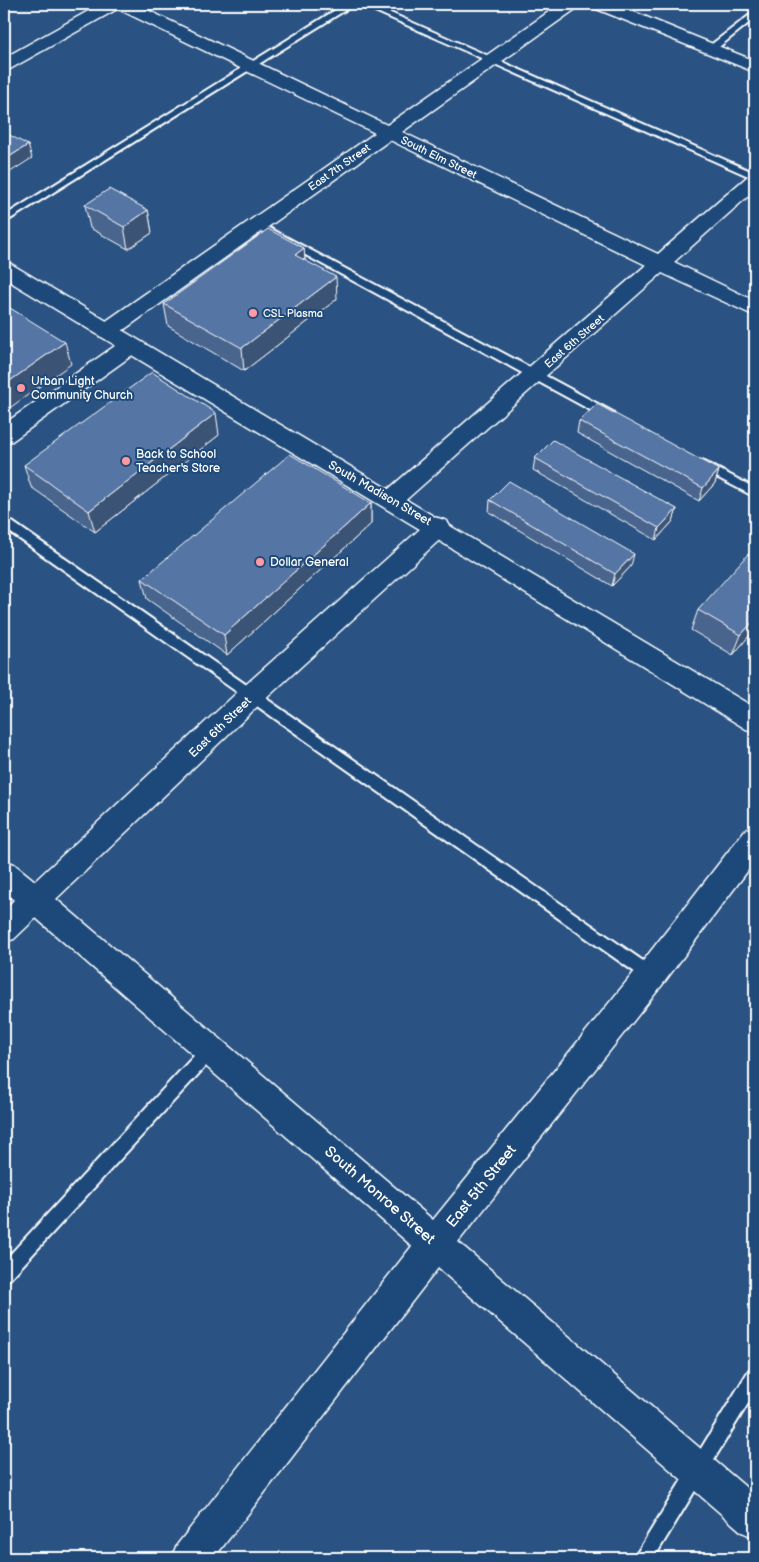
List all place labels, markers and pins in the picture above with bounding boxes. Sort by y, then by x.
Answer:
marker: CSL Plasma [247,307,259,319]
place label: CSL Plasma [263,307,323,320]
place label: Urban Light Community Church [31,374,133,403]
marker: Urban Light Community Church [15,382,27,394]
place label: Back to School Teacher's Store [136,447,220,476]
marker: Back to School Teacher's Store [120,455,132,467]
place label: Dollar General [270,555,349,570]
marker: Dollar General [254,556,266,568]

